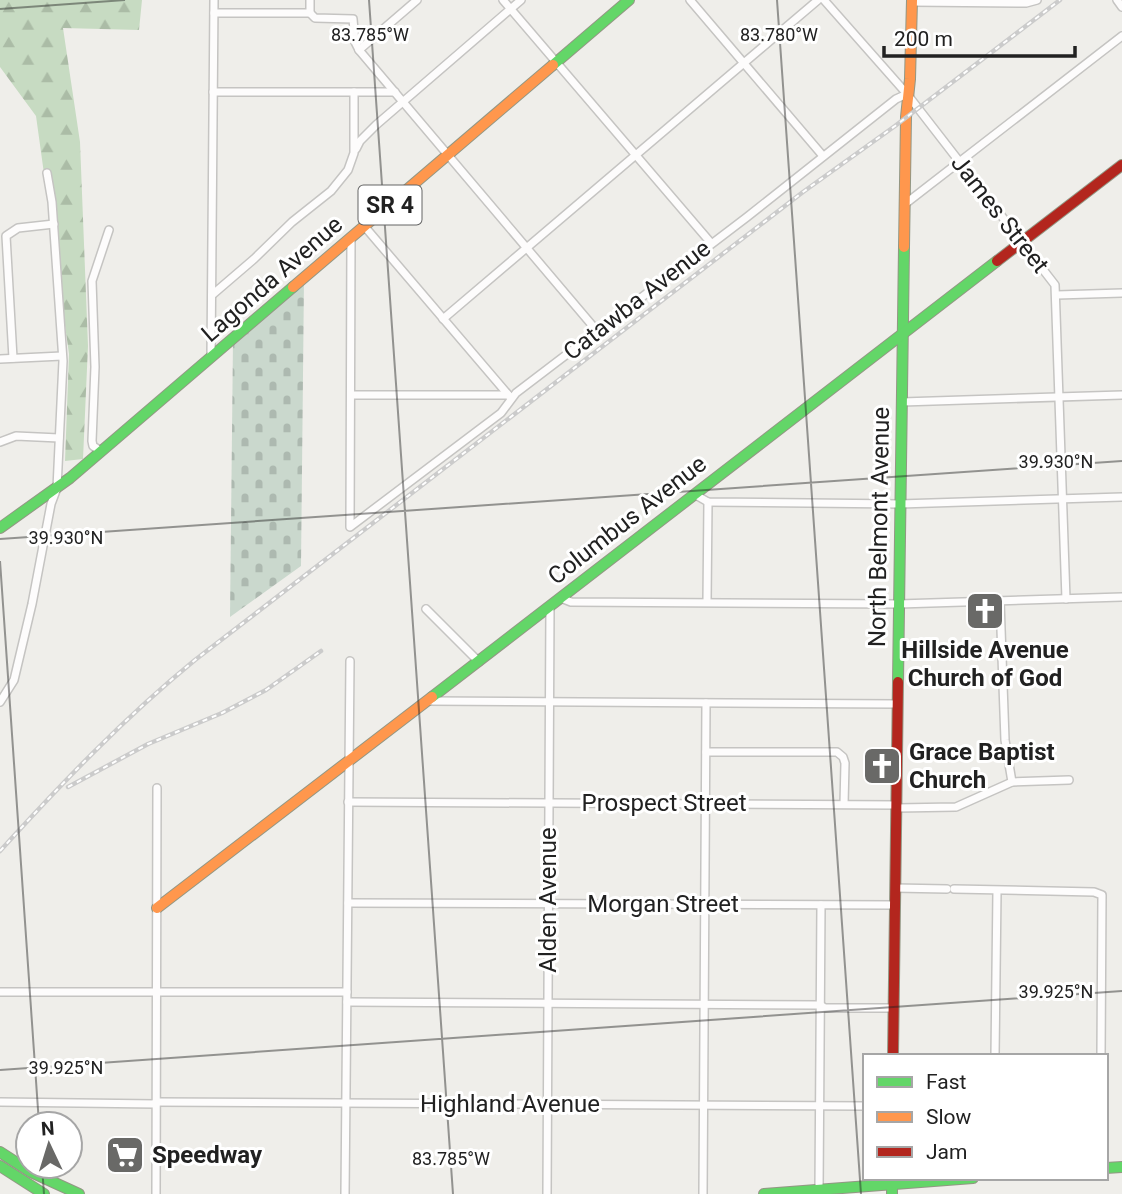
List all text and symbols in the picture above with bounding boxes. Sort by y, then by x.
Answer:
scale bar [884,14,1075,58]
text: 83.785°W [331,24,409,45]
text: 83.780°W [740,24,818,45]
text: 200 m [894,27,953,51]
street label: James Street [945,150,1055,279]
road number: SR 4 [358,186,422,224]
street label: Lagonda Avenue [196,210,348,348]
street label: Catawba Avenue [558,234,716,366]
street label: North Belmont Avenue [863,407,895,647]
street label: Columbus Avenue [542,450,712,590]
text: 39.930°N [1019,451,1093,472]
text: 39.930°N [29,527,103,548]
church icon: Hillside Avenue Church of God [964,590,1006,632]
place label: Hillside Avenue Church of God [901,636,1069,692]
place label: Grace Baptist Church [909,738,1055,794]
church icon: Grace Baptist Church [861,745,903,787]
street label: Prospect Street [582,789,747,817]
street label: Alden Avenue [534,827,562,973]
street label: Morgan Street [587,890,739,918]
text: 39.925°N [1019,981,1093,1002]
legend [863,1054,1108,1180]
text: 39.925°N [29,1057,103,1078]
text: Fast [926,1070,967,1094]
street label: Highland Avenue [420,1090,600,1118]
text: Slow [926,1105,972,1129]
north arrow [14,1110,84,1180]
text: N [40,1117,55,1140]
supermarket icon: Speedway [104,1134,146,1176]
text: Jam [926,1140,967,1164]
place label: Speedway [152,1141,263,1169]
text: 83.785°W [412,1148,490,1169]

